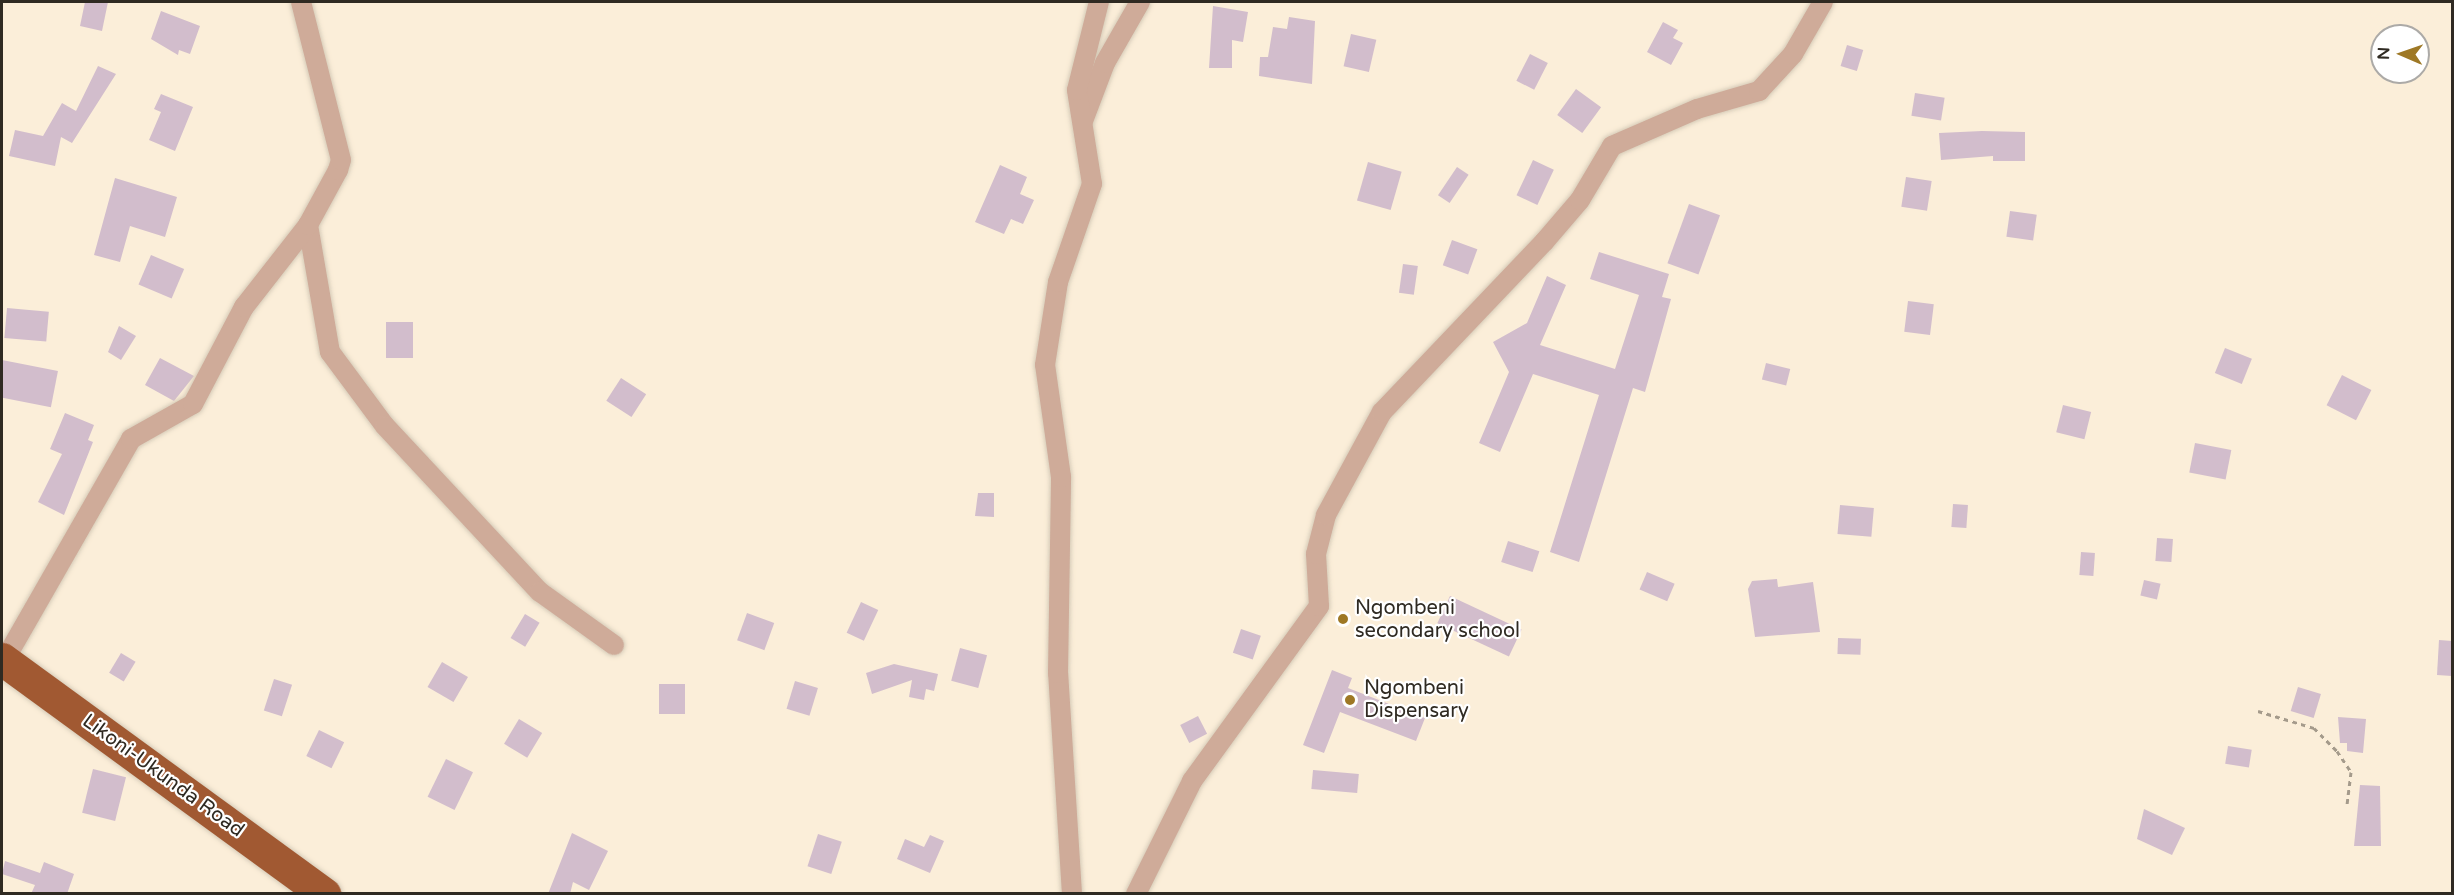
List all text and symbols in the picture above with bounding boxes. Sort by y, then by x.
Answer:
north arrow [2370,24,2430,84]
text: N [2374,47,2394,60]
place label: Ngombeni secondary school [1355,596,1520,643]
marker: Ngombeni secondary school [1336,612,1350,626]
place label: Ngombeni Dispensary [1364,676,1469,723]
marker: Ngombeni Dispensary [1341,691,1359,709]
street label: Likoni-Ukunda Road [77,709,249,843]

